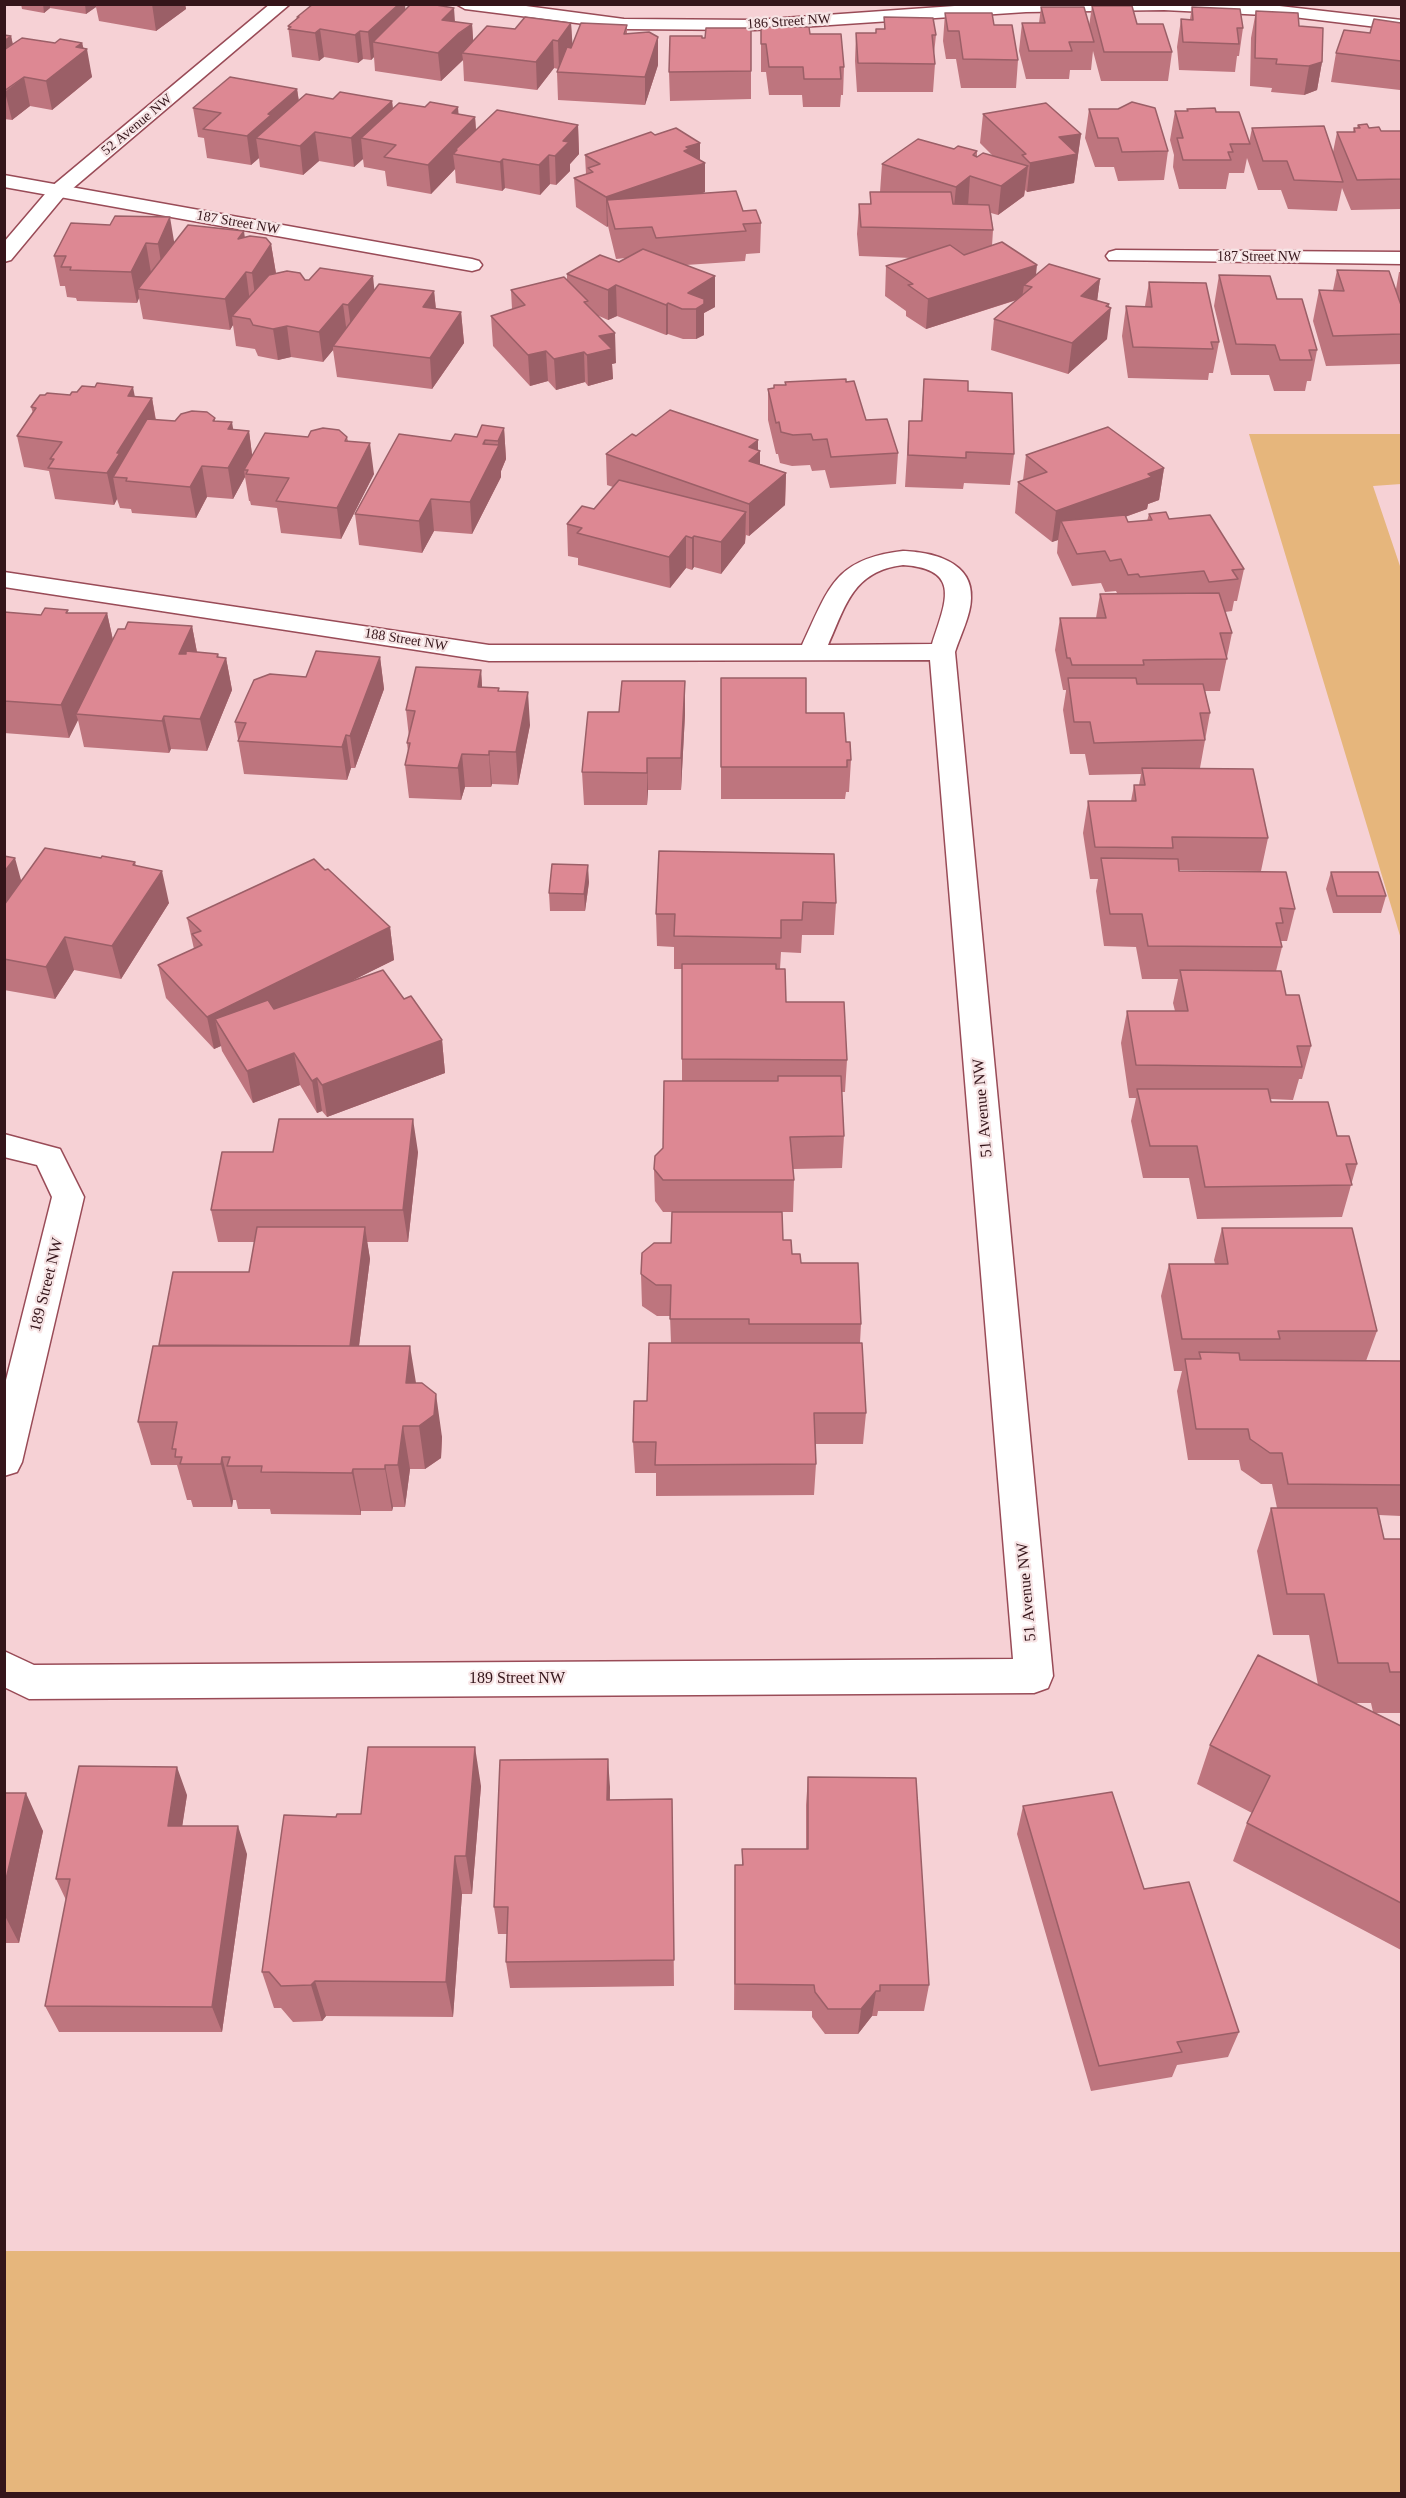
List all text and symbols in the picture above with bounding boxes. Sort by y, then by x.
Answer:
street label: 186 Street NW [747,11,831,33]
street label: 52 Avenue NW [98,91,176,159]
street label: 187 Street NW [195,207,281,239]
street label: 187 Street NW [1217,249,1301,265]
street label: 188 Street NW [363,625,449,655]
street label: 51 Avenue NW [969,1058,997,1158]
street label: 189 Street NW [26,1236,68,1334]
street label: 51 Avenue NW [1013,1542,1041,1642]
street label: 189 Street NW [469,1669,565,1689]

